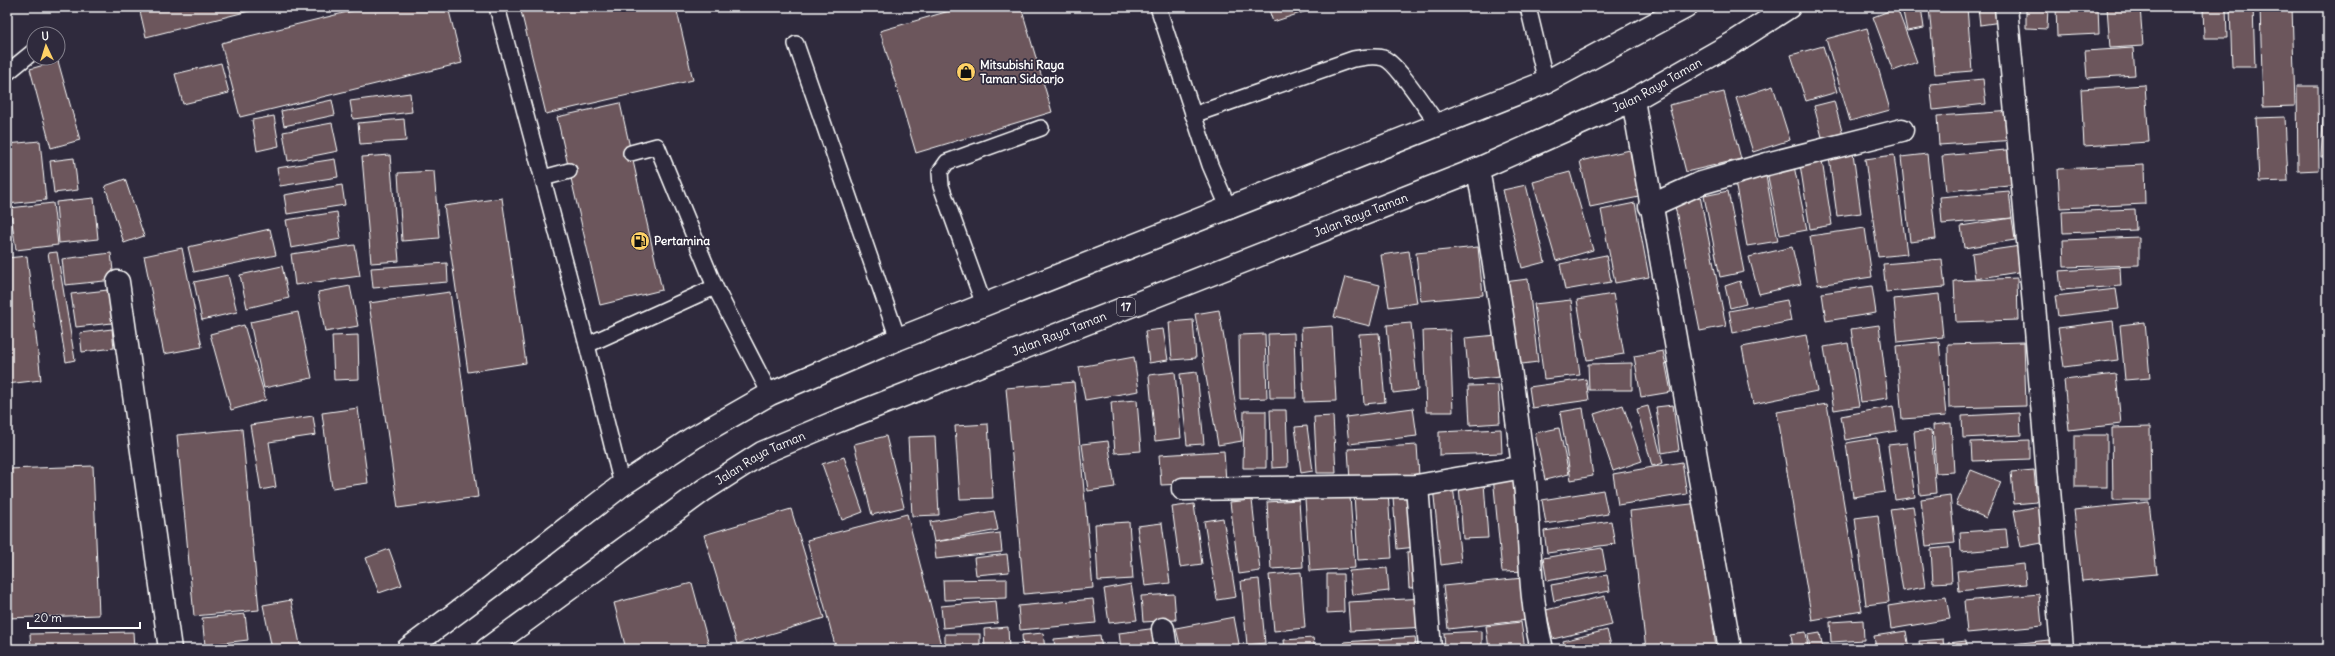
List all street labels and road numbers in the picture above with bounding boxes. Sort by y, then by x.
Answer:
street label: Jalan Raya Taman [1610,54,1704,115]
street label: Jalan Raya Taman [1311,189,1410,240]
road number: 17 [1117,298,1135,316]
street label: Jalan Raya Taman [1010,308,1108,359]
street label: Jalan Raya Taman [712,428,807,488]

